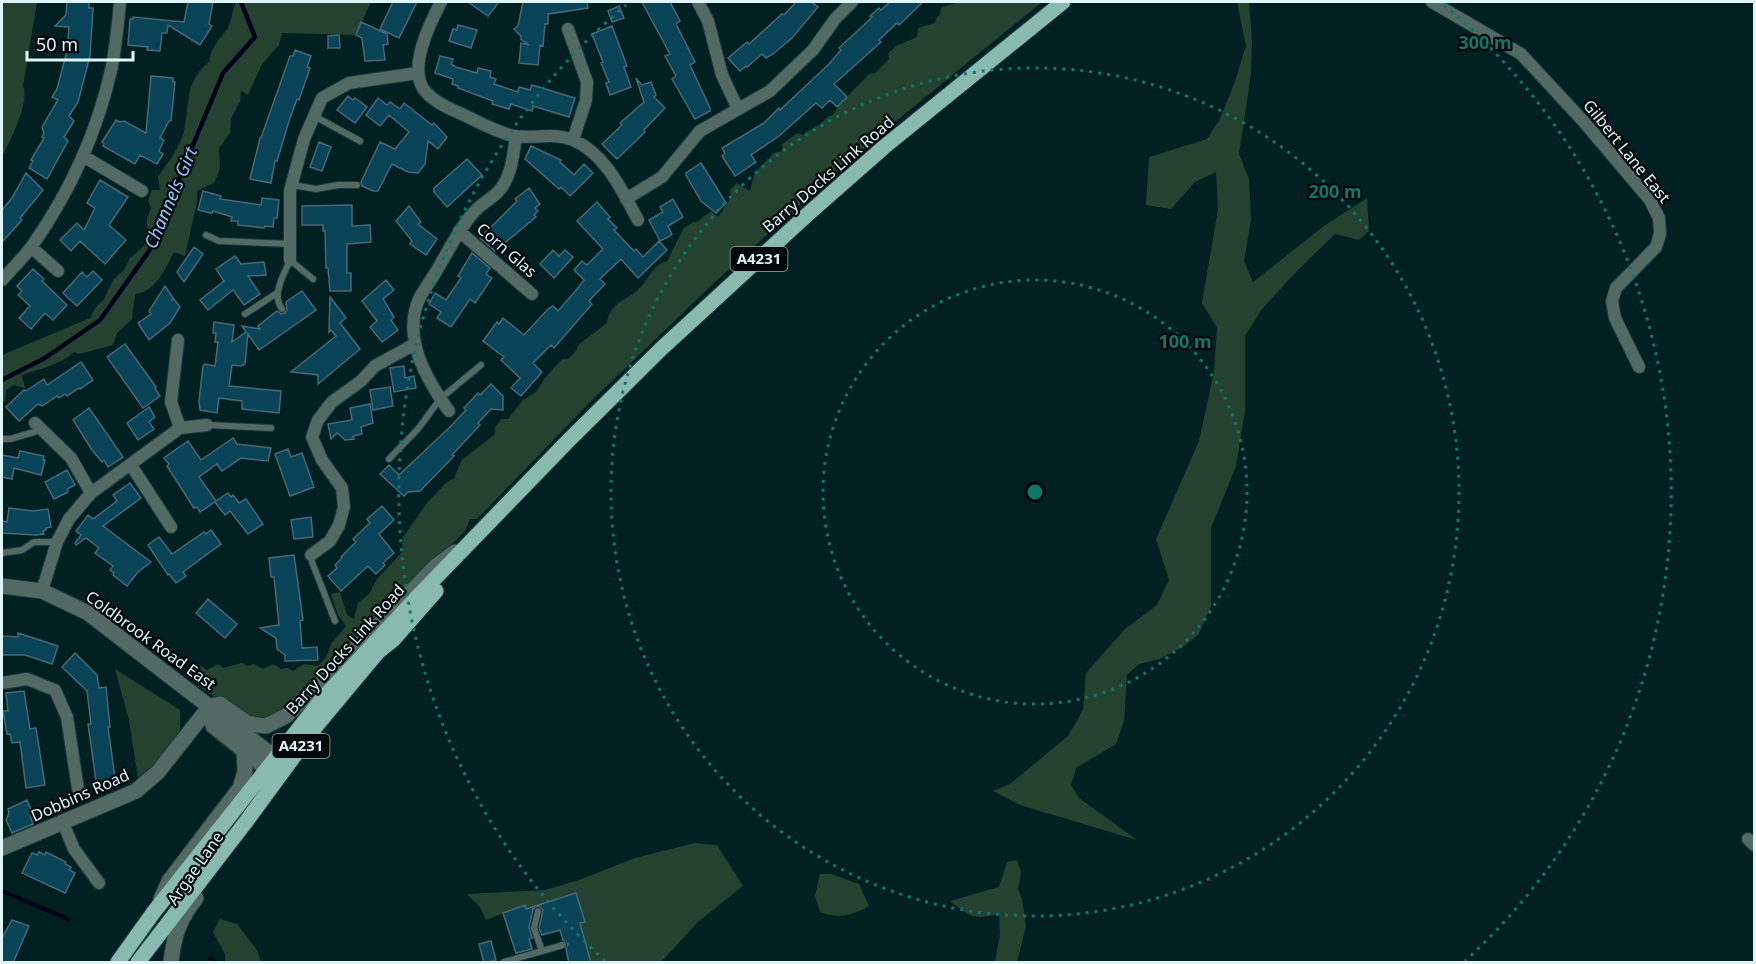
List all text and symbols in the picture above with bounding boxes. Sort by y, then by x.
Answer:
scale bar [27,24,134,62]
text: 300 m [1458,30,1512,54]
text: 50 m [36,32,78,56]
street label: Gilbert Lane East [1578,95,1676,207]
street label: Barry Docks Link Road [757,111,899,237]
water label: Channels Girt [138,142,203,252]
text: 200 m [1308,179,1362,203]
street label: Corn Glas [472,218,542,282]
road number: A4231 [730,247,788,271]
text: 100 m [1158,329,1212,353]
centre of rings [1025,482,1045,502]
street label: Barry Docks Link Road [281,579,409,719]
street label: Coldbrook Road East [81,585,221,695]
road number: A4231 [272,734,330,758]
street label: Dobbins Road [27,764,133,826]
street label: Argae Lane [162,827,228,909]

